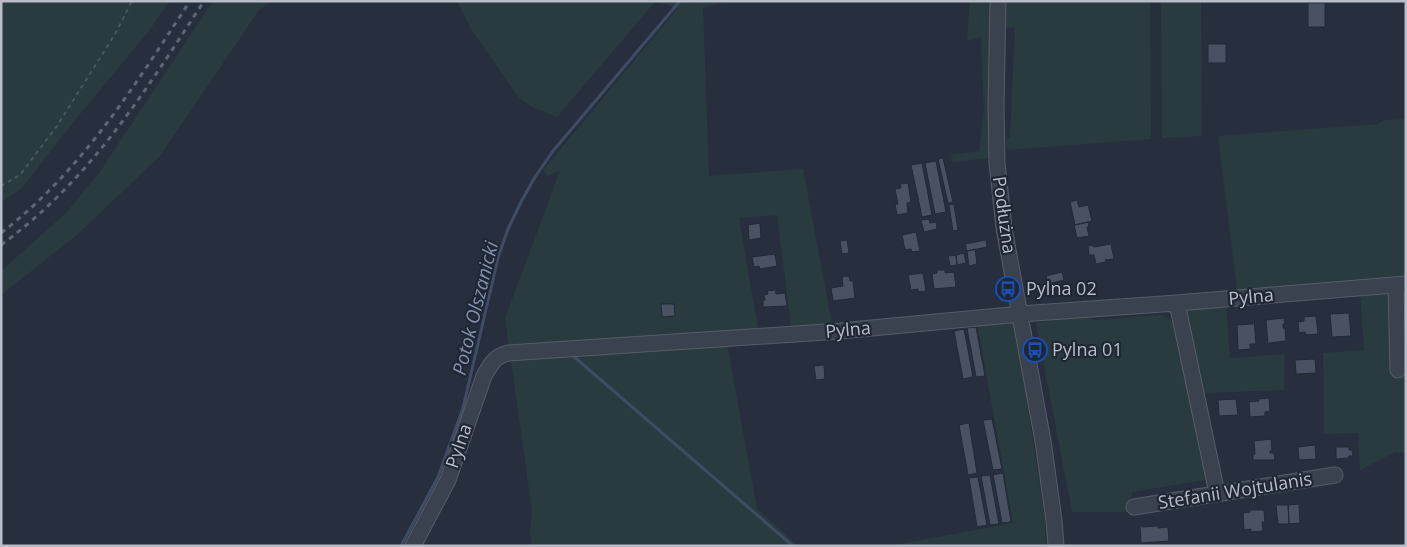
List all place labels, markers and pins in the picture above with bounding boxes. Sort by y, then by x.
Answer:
bus stop icon: Pylna 02 [995,276,1021,302]
place label: Pylna 02 [1026,276,1097,300]
bus stop icon: Pylna 01 [1022,337,1048,363]
place label: Pylna 01 [1052,337,1123,361]

